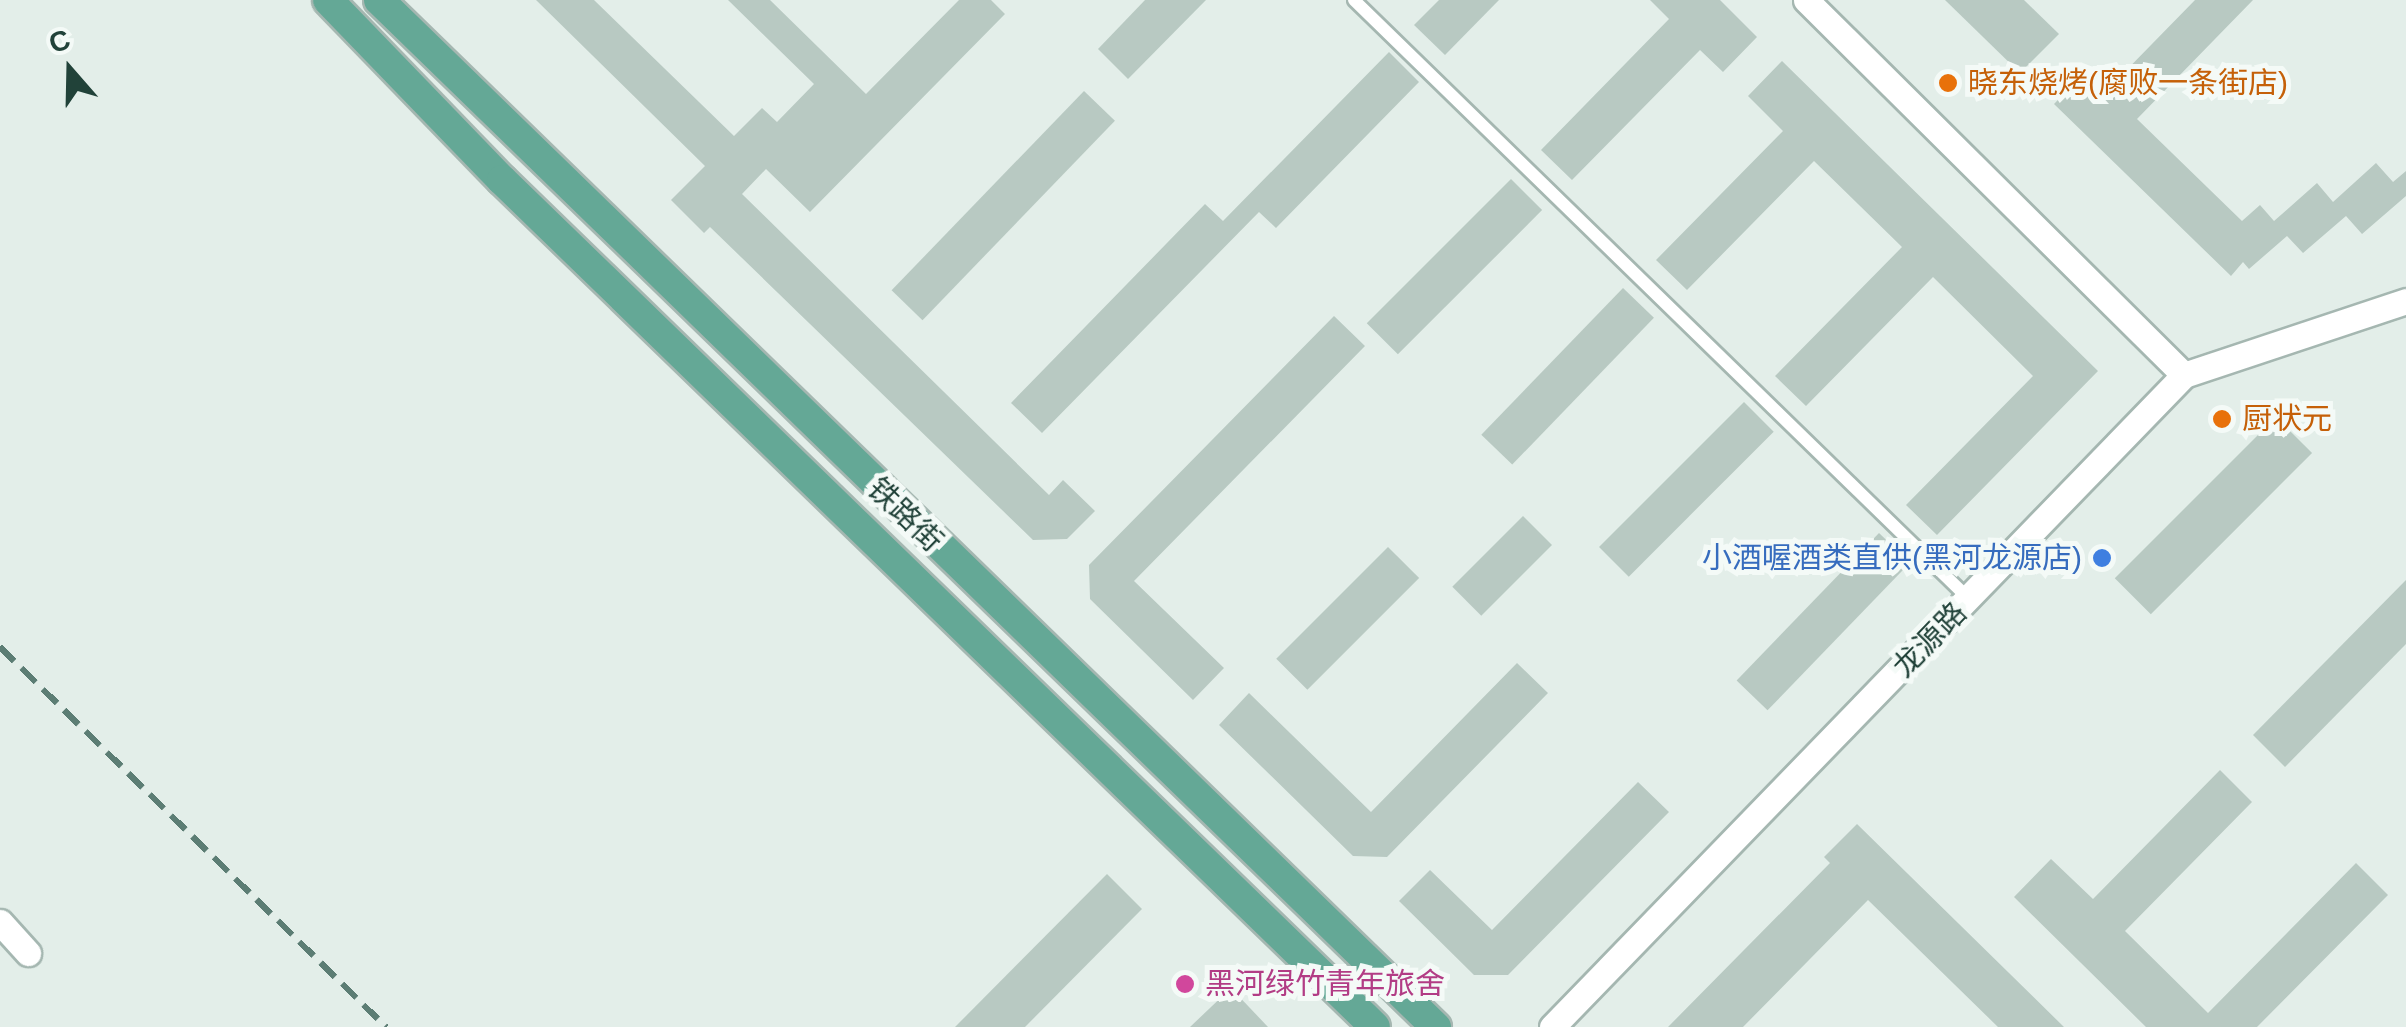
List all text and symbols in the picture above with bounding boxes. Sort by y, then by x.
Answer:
north arrow [20,20,120,120]
text: С [45,23,74,59]
place label: 晓东烧烤(腐败一条街店) [1968,65,2288,101]
marker: 晓东烧烤(腐败一条街店) [1937,72,1959,94]
place label: 厨状元 [2242,401,2332,437]
marker: 厨状元 [2211,408,2233,430]
street label: 铁路街 [860,471,950,559]
place label: 小酒喔酒类直供(黑河龙源店) [1702,540,2082,576]
marker: 小酒喔酒类直供(黑河龙源店) [2091,547,2113,569]
street label: 龙源路 [1886,595,1974,685]
place label: 黑河绿竹青年旅舍 [1205,966,1445,1002]
marker: 黑河绿竹青年旅舍 [1174,973,1196,995]

